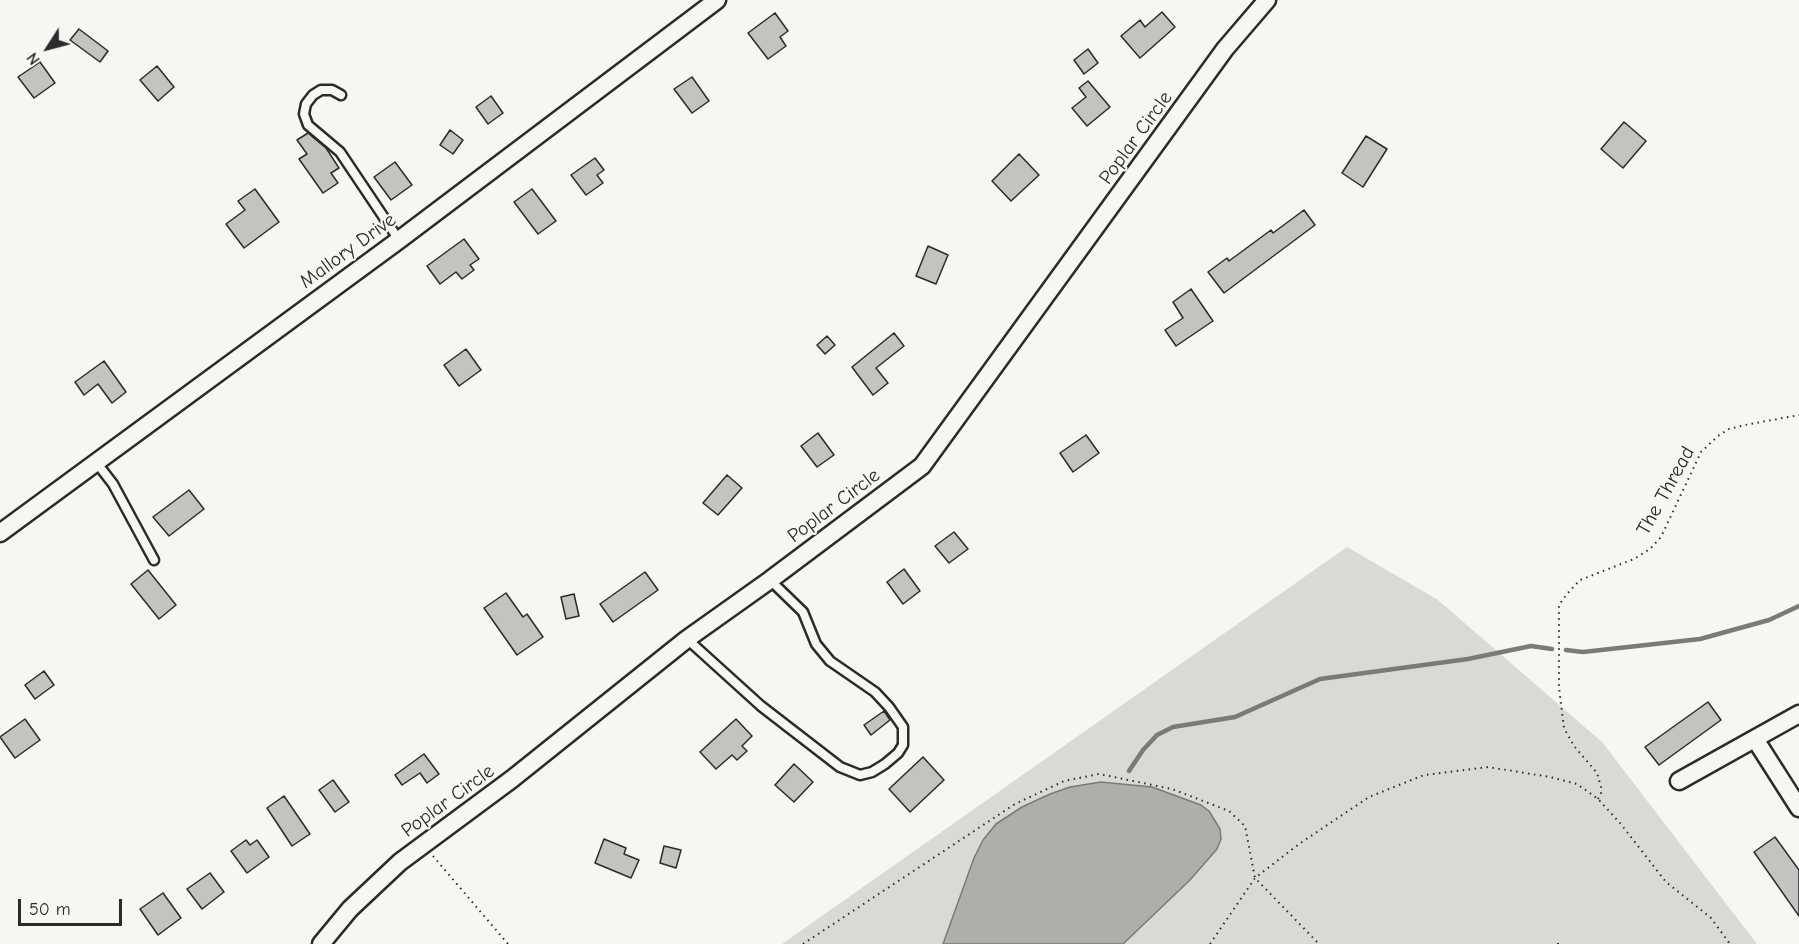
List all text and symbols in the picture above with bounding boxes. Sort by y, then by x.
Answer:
north arrow [18,18,78,78]
text: N [23,49,44,68]
street label: Poplar Circle [1094,87,1178,189]
street label: Mallory Drive [295,208,401,294]
street label: The Thread [1632,443,1700,539]
street label: Poplar Circle [783,464,885,548]
street label: Poplar Circle [397,759,499,843]
scale bar [21,887,124,925]
text: 50 m [29,899,71,920]

